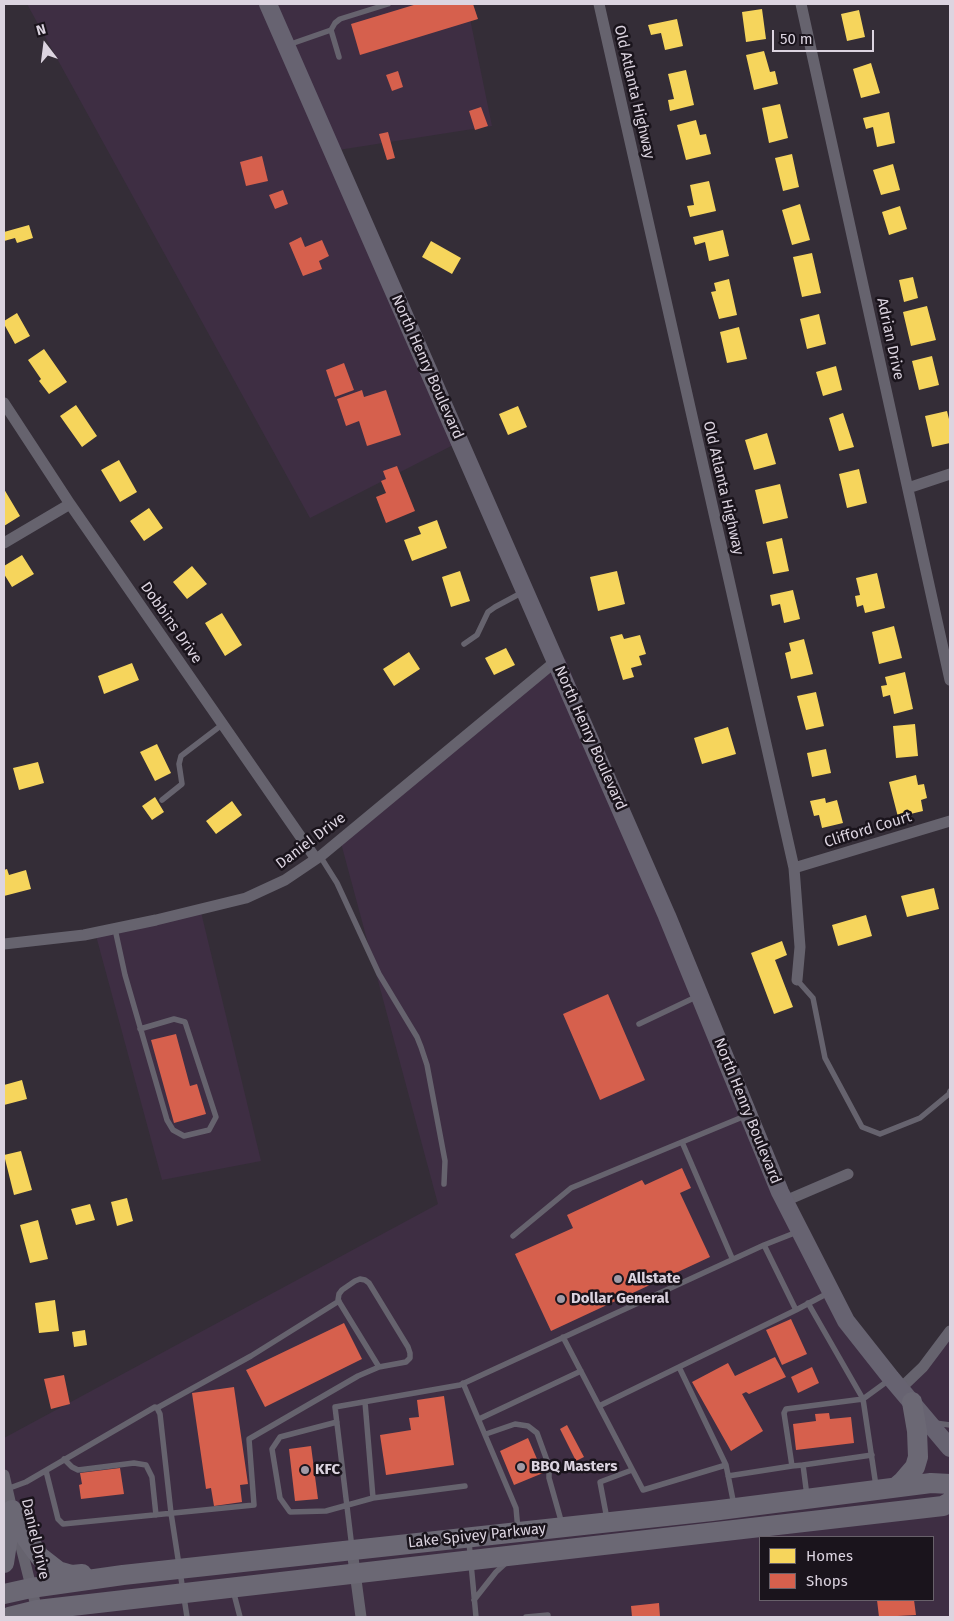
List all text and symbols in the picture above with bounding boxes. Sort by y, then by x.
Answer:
north arrow [20,20,70,70]
scale bar [774,20,876,52]
text: N [34,21,48,39]
street label: Old Atlanta Highway [610,23,658,161]
text: 50 m [780,30,813,48]
street label: North Henry Boulevard [387,292,467,442]
street label: Adrian Drive [872,296,908,382]
street label: Old Atlanta Highway [699,419,747,557]
street label: Dobbins Drive [136,579,206,667]
street label: North Henry Boulevard [550,663,630,813]
street label: Clifford Court [822,808,914,852]
street label: Daniel Drive [273,809,349,873]
street label: North Henry Boulevard [709,1035,785,1187]
place label: Allstate [628,1270,681,1288]
marker: Allstate [612,1273,624,1285]
place label: Dollar General [571,1290,669,1308]
marker: Dollar General [555,1293,567,1305]
place label: BBQ Masters [531,1458,617,1476]
place label: KFC [315,1461,340,1479]
marker: BBQ Masters [515,1461,527,1473]
marker: KFC [299,1464,311,1476]
street label: Daniel Drive [17,1497,53,1581]
street label: Lake Spivey Parkway [407,1520,547,1552]
legend [759,1536,934,1601]
text: Homes [806,1547,853,1565]
text: Shops [806,1572,848,1590]

